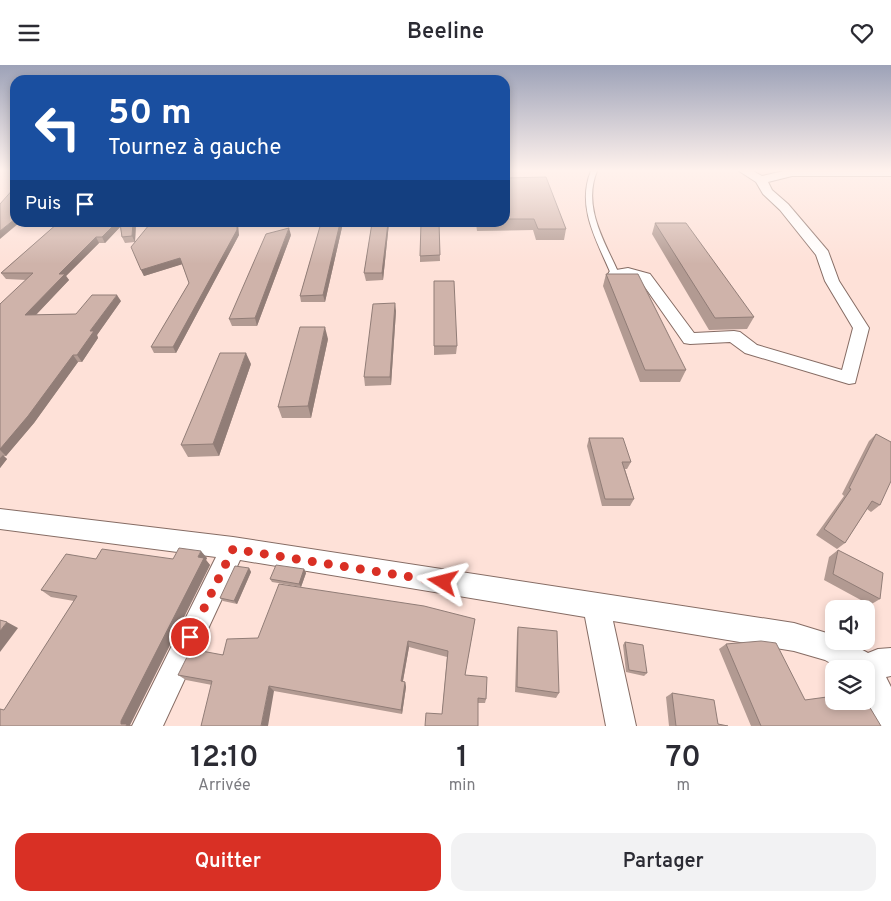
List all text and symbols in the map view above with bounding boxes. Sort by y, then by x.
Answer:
icon: menu [15,19,43,47]
text: Beeline [407,19,484,46]
icon: heart [848,19,876,47]
text: 50 m [108,92,192,136]
icon: left [25,95,90,160]
text: Tournez à gauche [108,135,281,162]
icon: arrive [71,190,99,218]
text: Puis [25,192,61,216]
position arrow [416,555,468,607]
map controls [825,600,875,710]
button: sound [825,600,875,650]
pin [169,616,211,658]
icon: arrive [176,623,204,651]
button: layers [825,660,875,710]
text: 12:10 [190,740,259,777]
text: 1 [456,740,468,777]
text: 70 [666,740,701,777]
text: Arrivée [198,776,251,796]
text: min [449,776,475,796]
text: m [676,776,690,796]
button: Quitter [15,833,441,891]
button: Partager [451,833,876,891]

